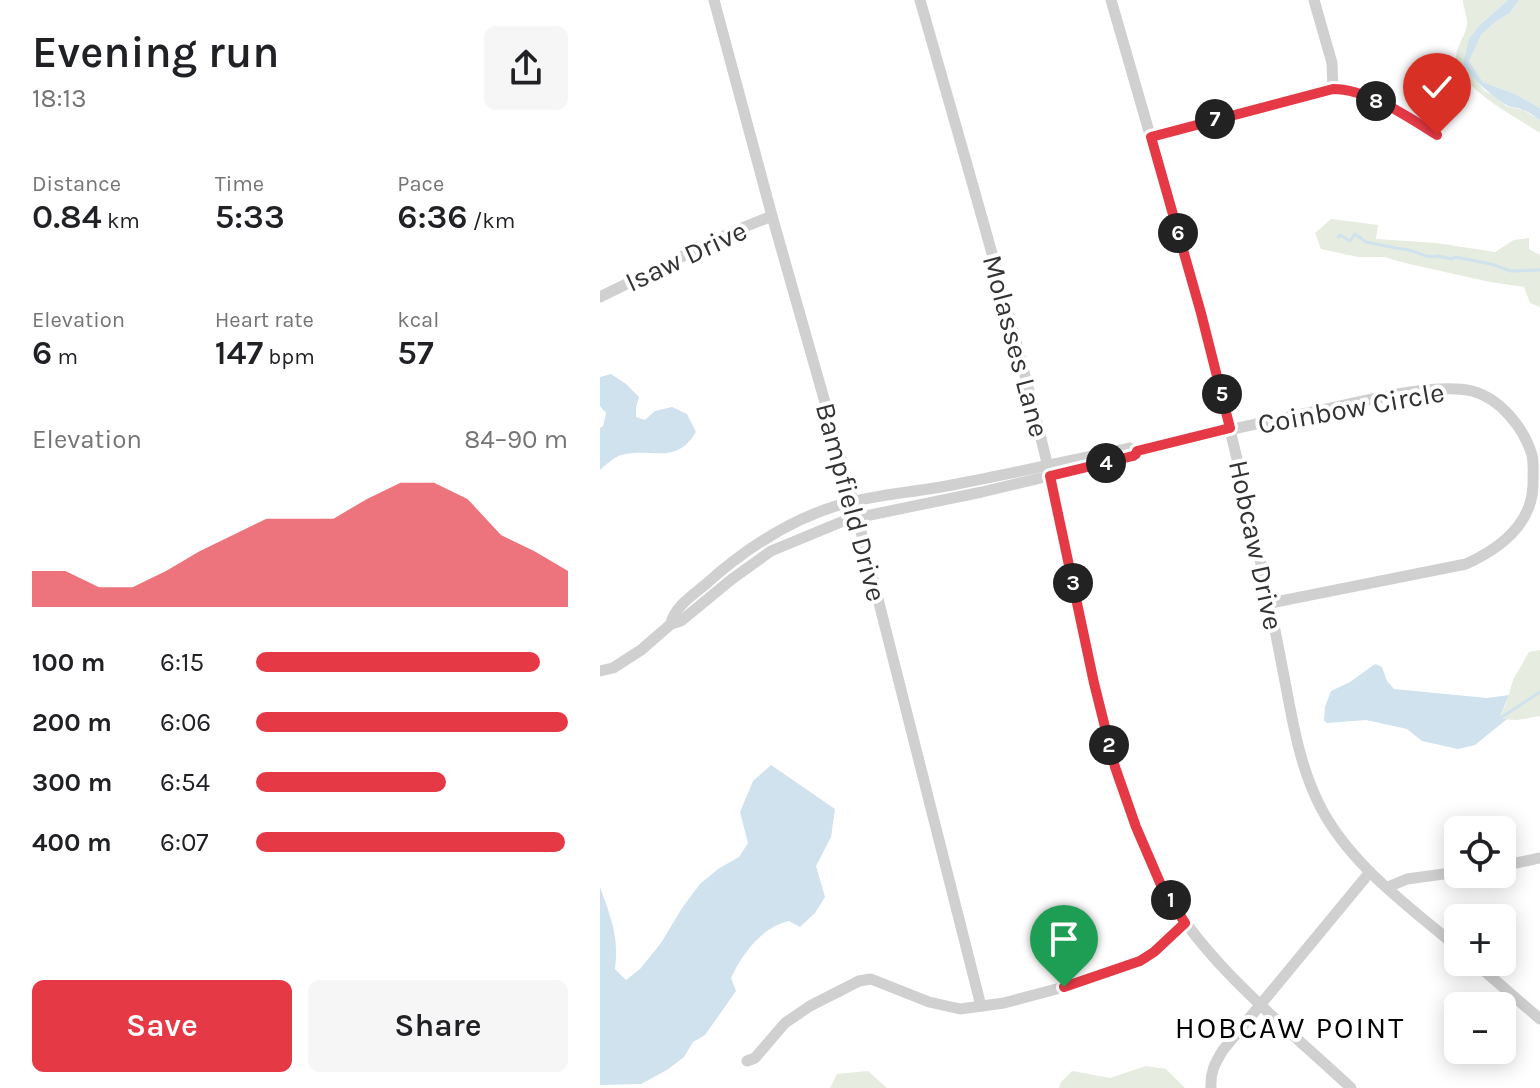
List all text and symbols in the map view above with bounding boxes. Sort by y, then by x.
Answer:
button: share [484,26,568,110]
text: Evening run [32,27,279,78]
pin [1403,53,1471,135]
icon: check [1415,65,1459,109]
pin: 8 [1356,81,1396,121]
text: 18:13 [32,83,87,114]
text: 8 [1369,88,1383,114]
pin: 7 [1195,99,1235,139]
text: 7 [1210,106,1220,132]
text: Distance [32,171,121,197]
text: Time [215,171,264,197]
text: Pace [397,171,444,197]
text: 0.84 [32,197,102,237]
text: 5:33 [215,197,285,237]
text: 6:36 [397,197,468,237]
text: km [102,208,140,234]
text: /km [468,208,515,234]
pin: 6 [1158,213,1198,253]
street label: Isaw Drive [620,214,752,298]
text: 6 [1171,220,1185,246]
street label: Molasses Lane [976,251,1056,441]
text: Elevation [32,307,125,333]
text: Heart rate [215,307,314,333]
text: kcal [397,307,439,333]
text: 6 [32,333,52,373]
text: 147 [215,333,263,373]
text: 57 [397,333,434,373]
text: m [52,344,78,370]
text: bpm [263,344,315,370]
pin: 5 [1202,374,1242,414]
street label: Coinbow Circle [1255,375,1447,441]
text: 5 [1216,381,1228,407]
street label: Bampfield Drive [809,399,893,605]
text: Elevation [32,424,142,455]
text: 84–90 m [464,424,568,455]
pin: 4 [1086,443,1126,483]
text: 4 [1099,450,1113,476]
street label: Hobcaw Drive [1222,457,1290,633]
pin: 3 [1053,563,1093,603]
text: 3 [1066,570,1080,596]
text: 100 m [32,647,105,678]
text: 6:15 [160,647,204,678]
text: 200 m [32,707,112,738]
text: 6:06 [160,707,211,738]
pin: 2 [1089,725,1129,765]
text: 2 [1102,732,1116,758]
text: 300 m [32,767,112,798]
text: 6:54 [160,767,210,798]
map controls [1444,816,1516,1064]
button: locate [1444,816,1516,888]
text: 400 m [32,827,112,858]
text: 6:07 [160,827,209,858]
pin: 1 [1151,880,1191,920]
text: 1 [1167,887,1175,913]
button: + [1444,904,1516,976]
pin [1030,905,1098,987]
icon: arrive [1042,917,1086,961]
button: Save [32,980,292,1072]
button: Share [308,980,568,1072]
button: − [1444,992,1516,1064]
district label: HOBCAW POINT [1175,1010,1405,1046]

